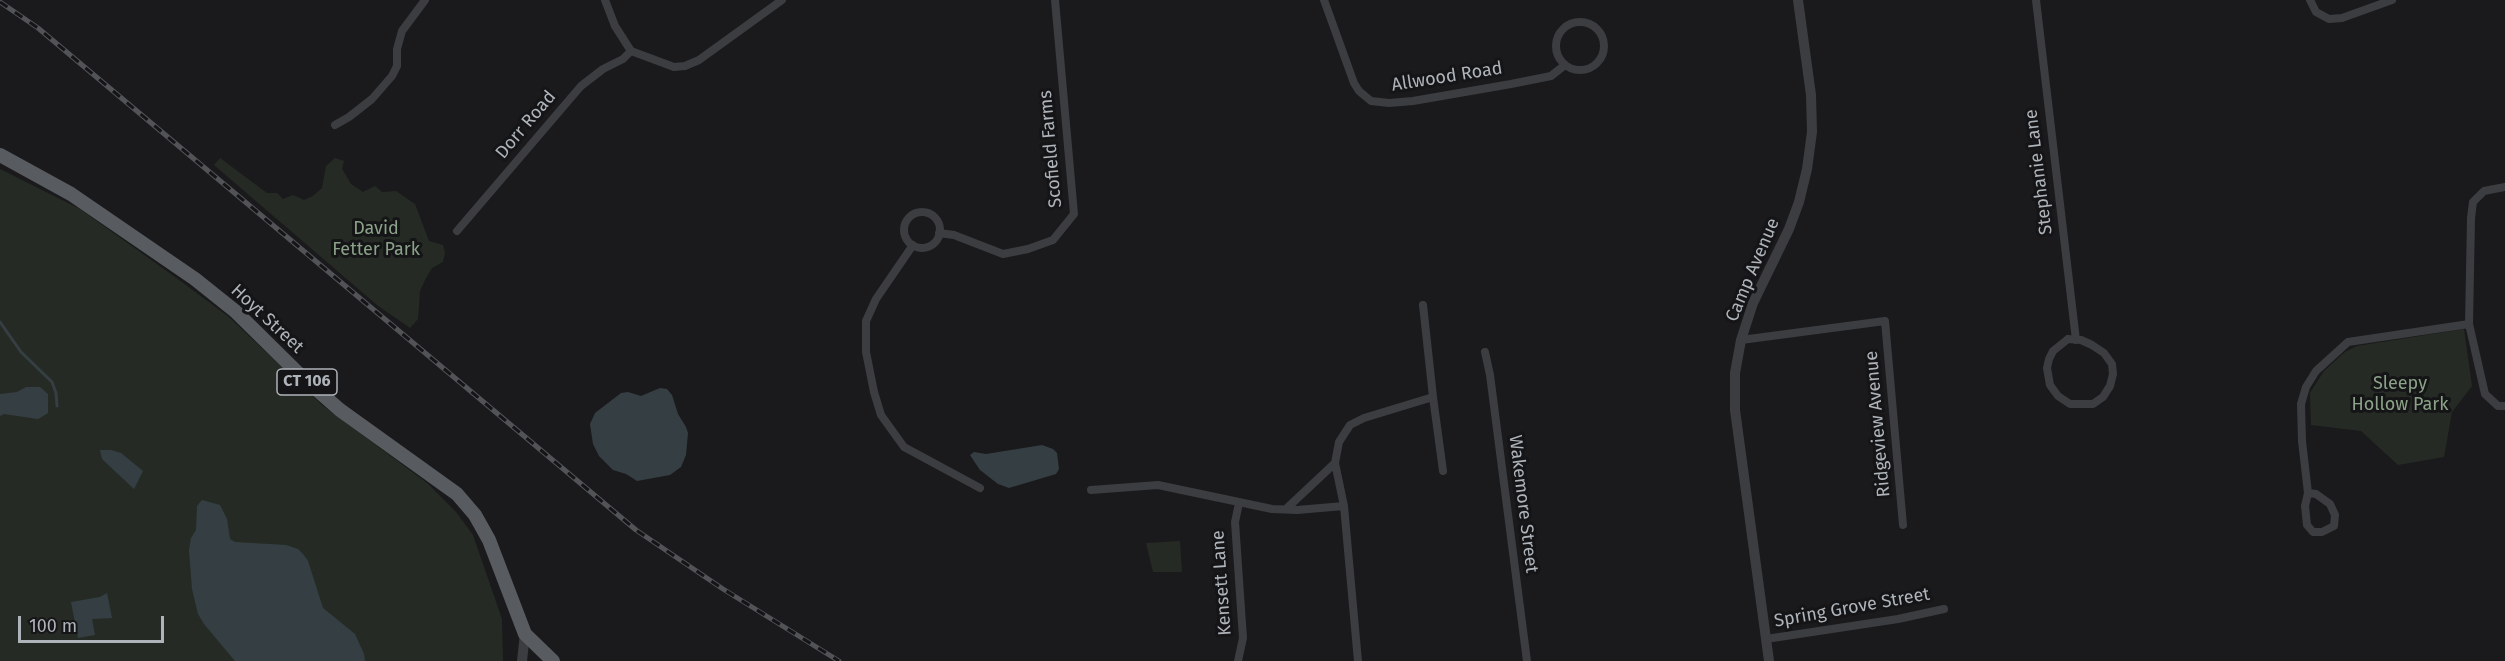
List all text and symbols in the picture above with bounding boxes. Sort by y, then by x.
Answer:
street label: Allwood Road [1390,58,1504,96]
street label: Dorr Road [491,87,561,163]
street label: Scofield Farms [1035,89,1067,209]
street label: Stephanie Lane [2021,108,2057,236]
street label: Camp Avenue [1722,215,1784,325]
park label: David Fetter Park [332,218,420,260]
street label: Hoyt Street [226,280,308,358]
street label: Ridgeview Avenue [1861,350,1895,498]
road number: CT 106 [277,369,337,395]
park label: Sleepy Hollow Park [2352,373,2448,416]
street label: Wakemore Street [1504,434,1542,574]
street label: Kensett Lane [1208,530,1236,636]
street label: Spring Grove Street [1773,584,1931,632]
scale bar [21,604,166,642]
text: 100 m [29,615,77,637]

